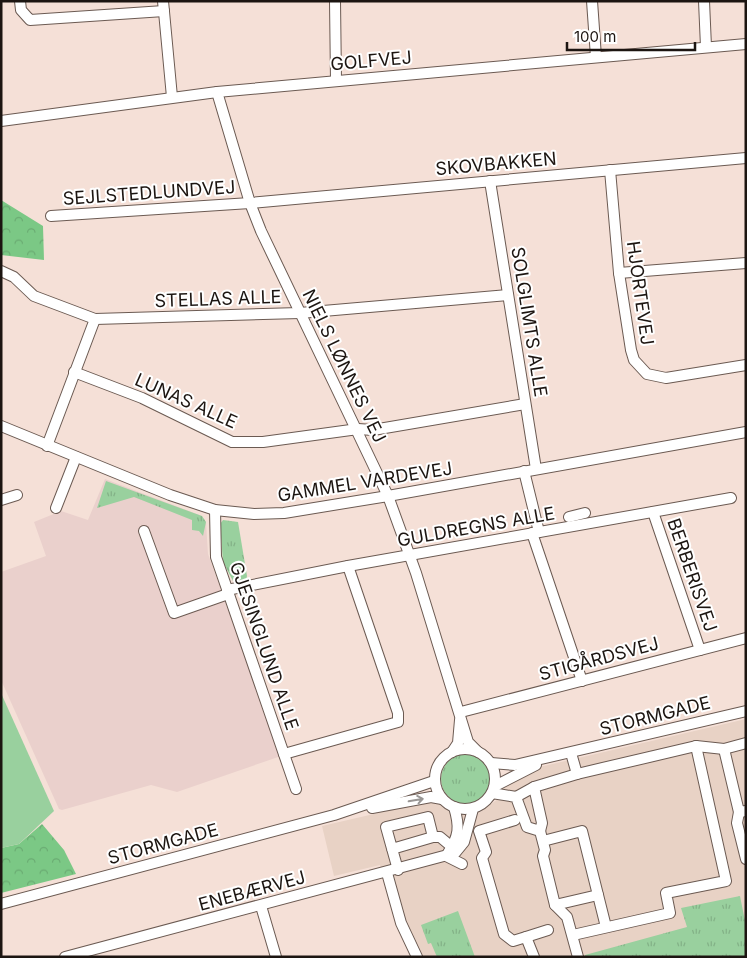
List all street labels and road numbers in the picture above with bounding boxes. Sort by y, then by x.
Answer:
street label: GOLFVEJ [329,46,412,75]
street label: SKOVBAKKEN [435,148,557,179]
street label: SEJLSTEDLUNDVEJ [62,176,236,209]
street label: HJORTEVEJ [623,240,658,346]
street label: SOLGLIMTS ALLE [507,245,552,398]
street label: STELLAS ALLE [154,286,282,311]
street label: NIELS LØNNES VEJ [298,286,391,446]
street label: LUNAS ALLE [132,369,241,432]
street label: GAMMEL VARDEVEJ [276,457,454,506]
street label: GULDREGNS ALLE [396,502,556,551]
street label: BERBERISVEJ [663,516,722,634]
street label: GJESINGLUND ALLE [226,559,303,733]
street label: STIGÅRDSVEJ [536,631,661,685]
street label: STORMGADE [597,692,712,739]
street label: STORMGADE [105,819,220,868]
street label: ENEBÆRVEJ [196,866,308,915]

